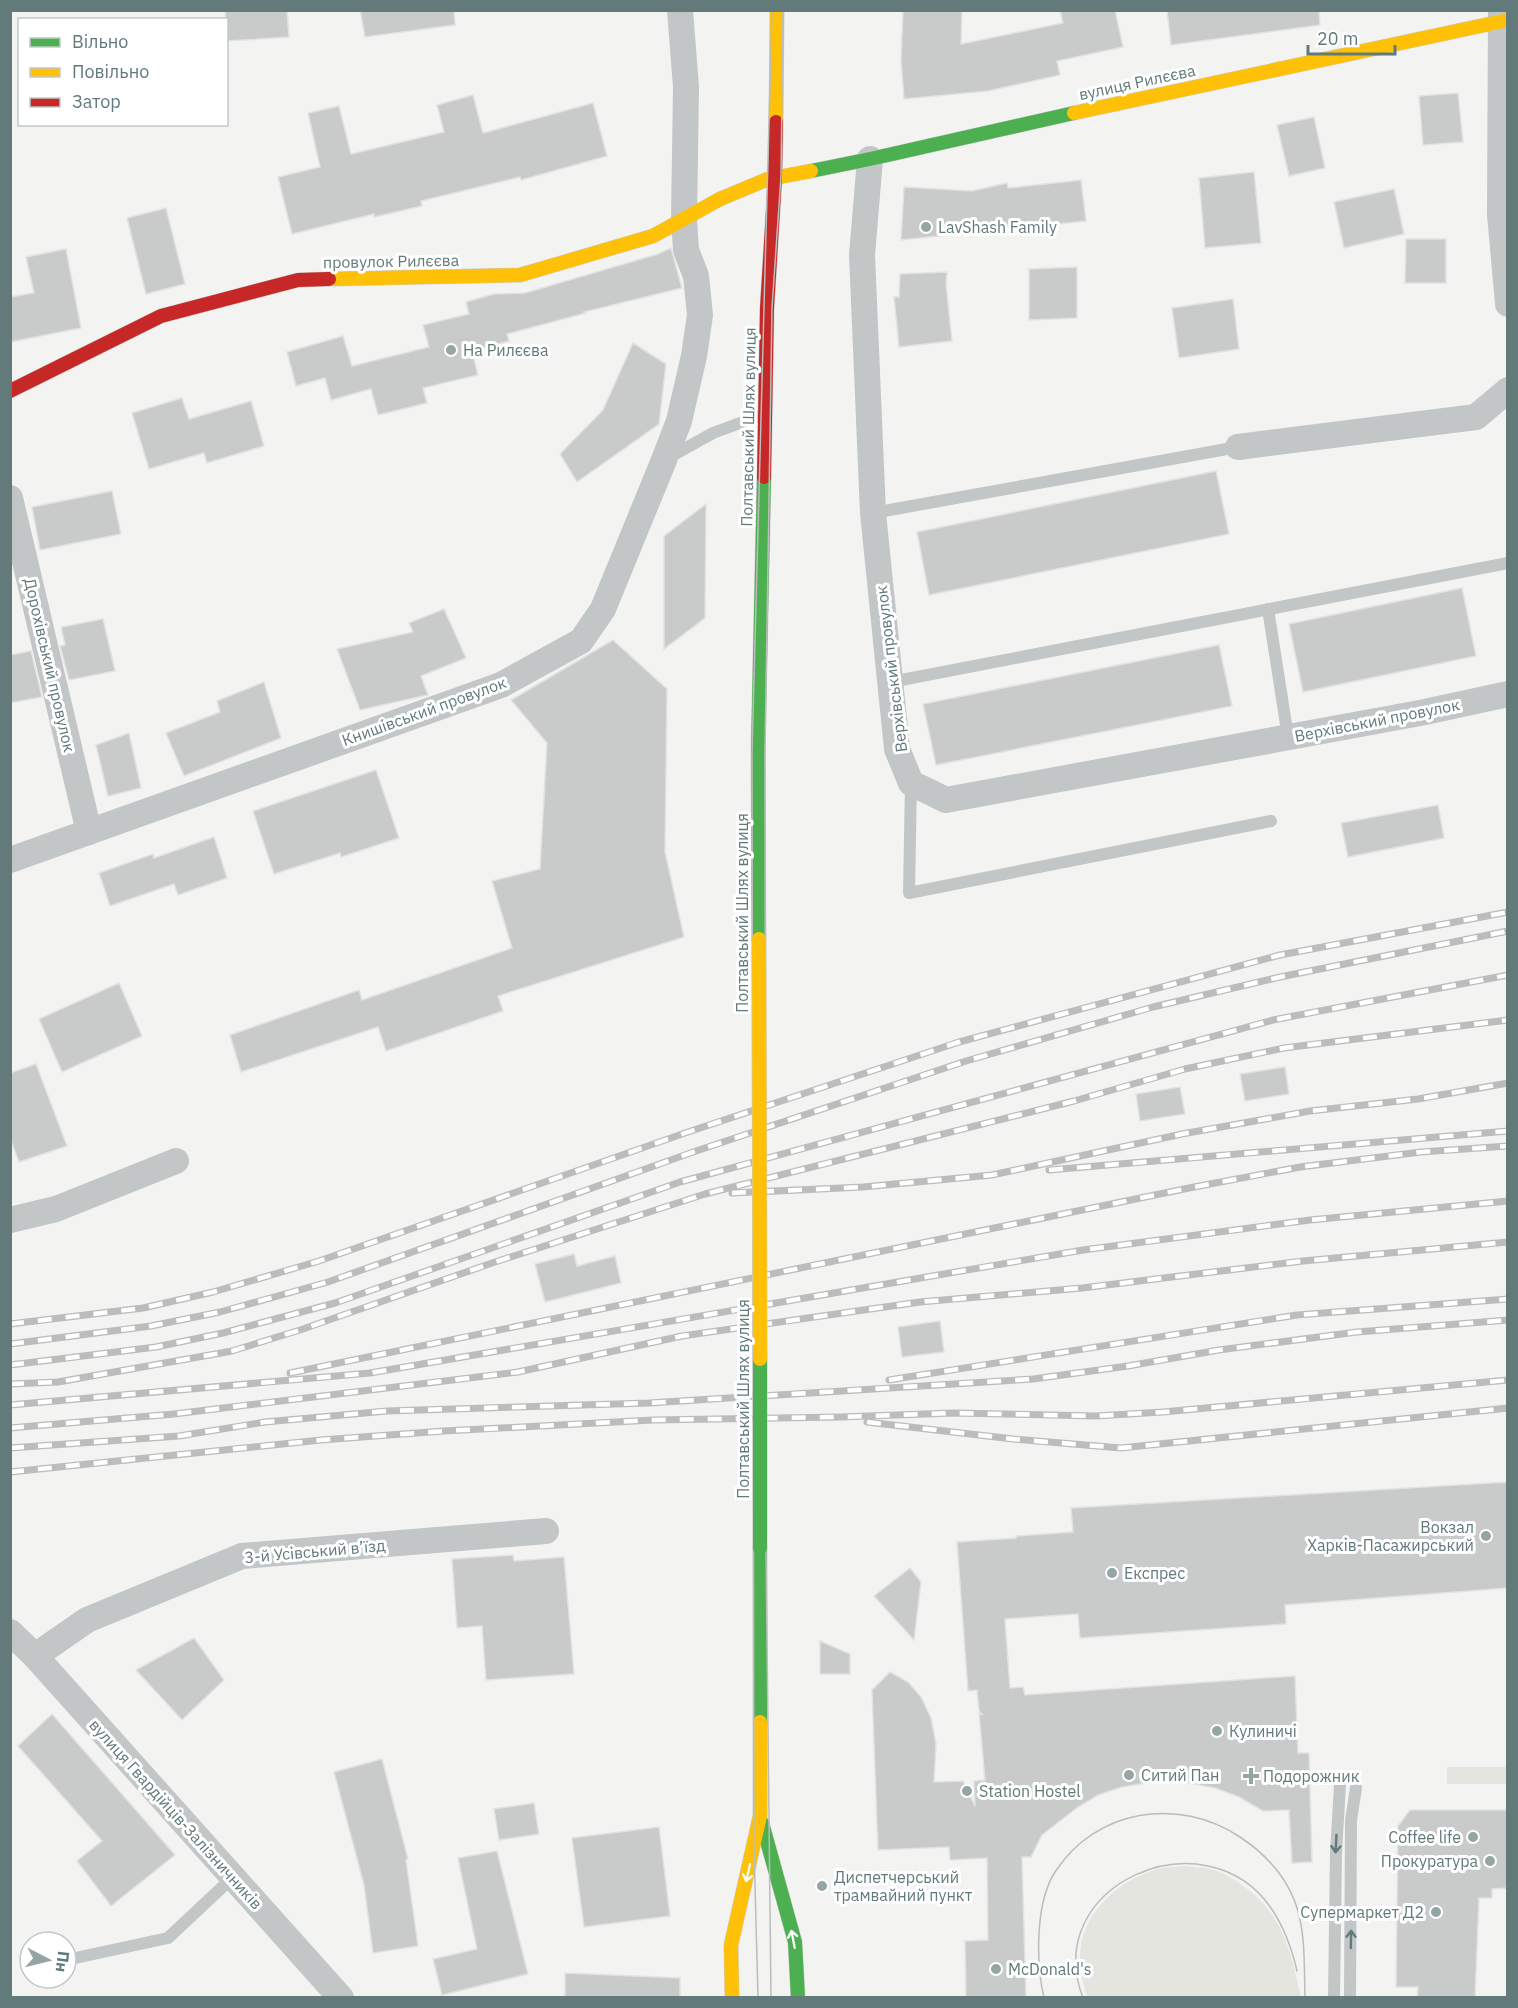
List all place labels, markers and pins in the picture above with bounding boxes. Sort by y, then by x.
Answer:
place label: LavShash Family [938,217,1057,237]
marker: LavShash Family [919,220,933,234]
place label: На Рилєєва [463,340,549,360]
marker: На Рилєєва [444,343,458,357]
place label: Вокзал Харків-Пасажирський [1307,1517,1474,1555]
marker: Вокзал Харків-Пасажирський [1479,1529,1493,1543]
place label: Експрес [1124,1563,1185,1583]
marker: Експрес [1105,1566,1119,1580]
place label: Кулиничі [1229,1721,1297,1741]
marker: Кулиничі [1210,1724,1224,1738]
place label: Ситий Пан [1141,1765,1220,1785]
place label: Подорожник [1263,1766,1360,1786]
marker: Ситий Пан [1122,1768,1136,1782]
marker: Подорожник [1244,1769,1258,1783]
place label: Station Hostel [979,1781,1081,1801]
marker: Station Hostel [960,1784,974,1798]
place label: Coffee life [1388,1827,1461,1847]
marker: Coffee life [1466,1830,1480,1844]
place label: Прокуратура [1381,1851,1478,1871]
marker: Прокуратура [1483,1854,1497,1868]
place label: Диспетчерський трамвайний пункт [834,1867,973,1905]
marker: Диспетчерський трамвайний пункт [815,1879,829,1893]
place label: Супермаркет Д2 [1300,1902,1424,1922]
marker: Супермаркет Д2 [1429,1905,1443,1919]
place label: McDonald's [1008,1959,1092,1979]
marker: McDonald's [989,1962,1003,1976]

